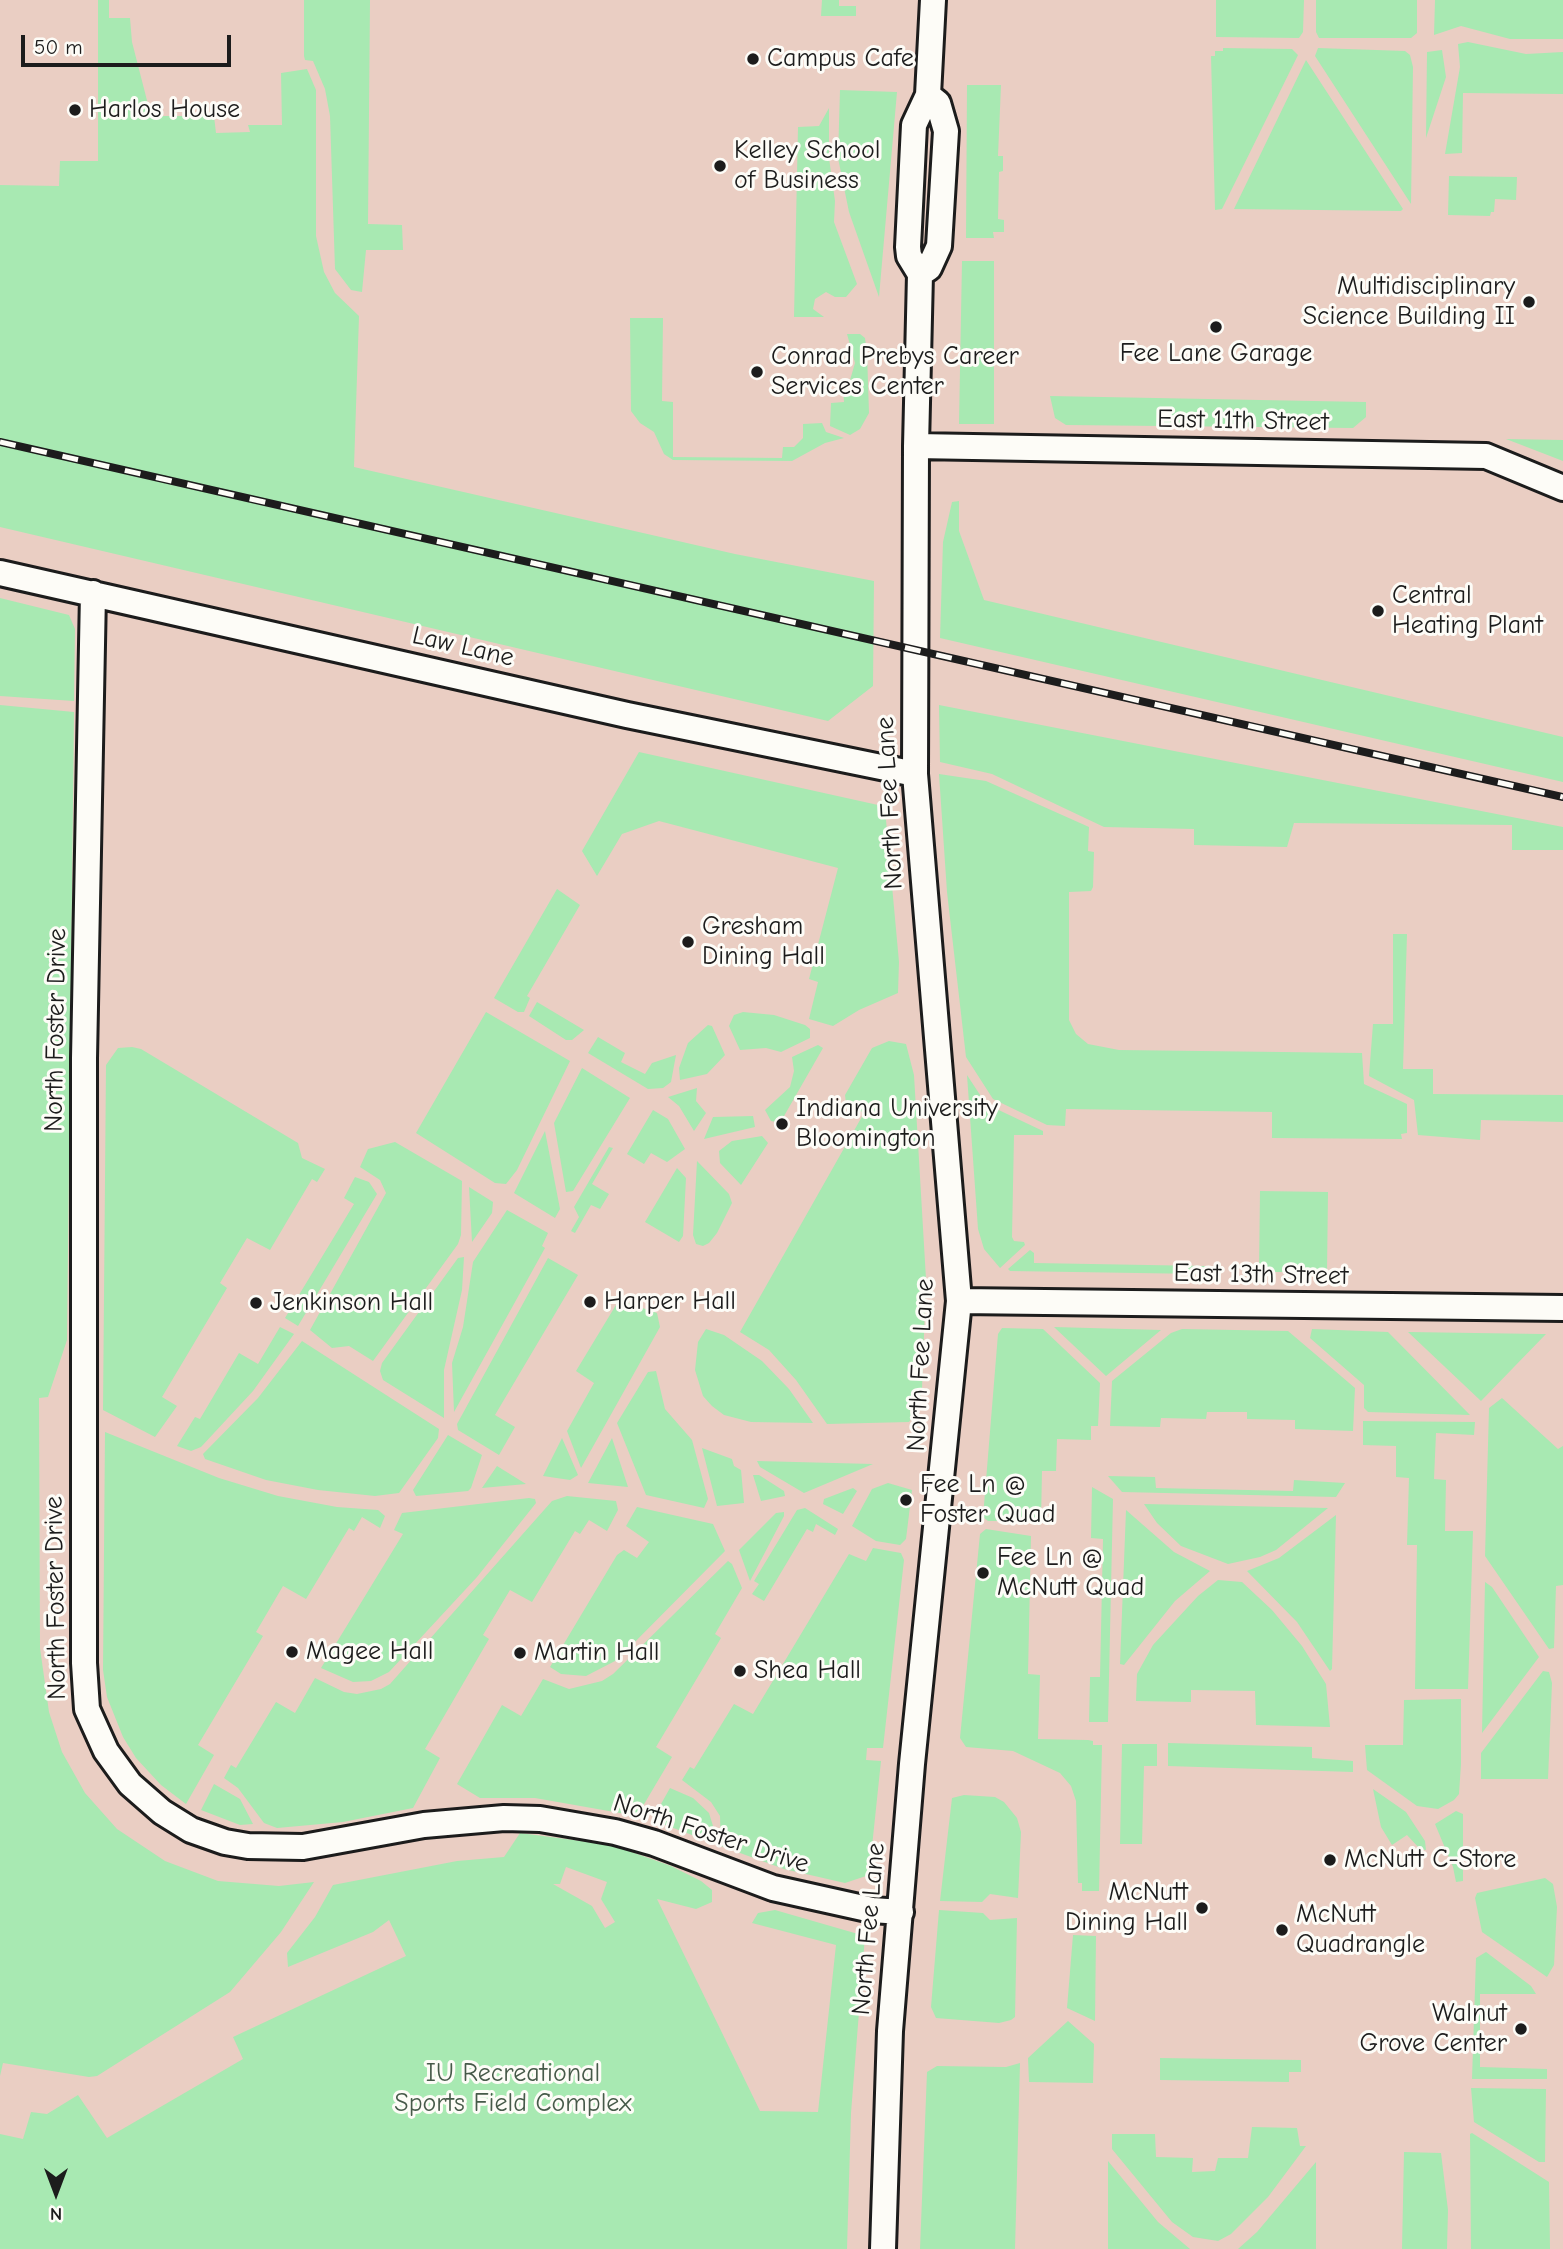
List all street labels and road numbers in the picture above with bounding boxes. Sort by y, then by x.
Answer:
street label: East 11th Street [1157,404,1329,438]
street label: Law Lane [409,620,517,674]
street label: North Fee Lane [870,716,910,890]
street label: North Foster Drive [39,928,73,1132]
street label: East 13th Street [1173,1258,1349,1292]
street label: North Fee Lane [901,1278,941,1452]
street label: North Foster Drive [39,1496,73,1700]
street label: North Foster Drive [609,1788,813,1880]
street label: North Fee Lane [846,1842,892,2016]

